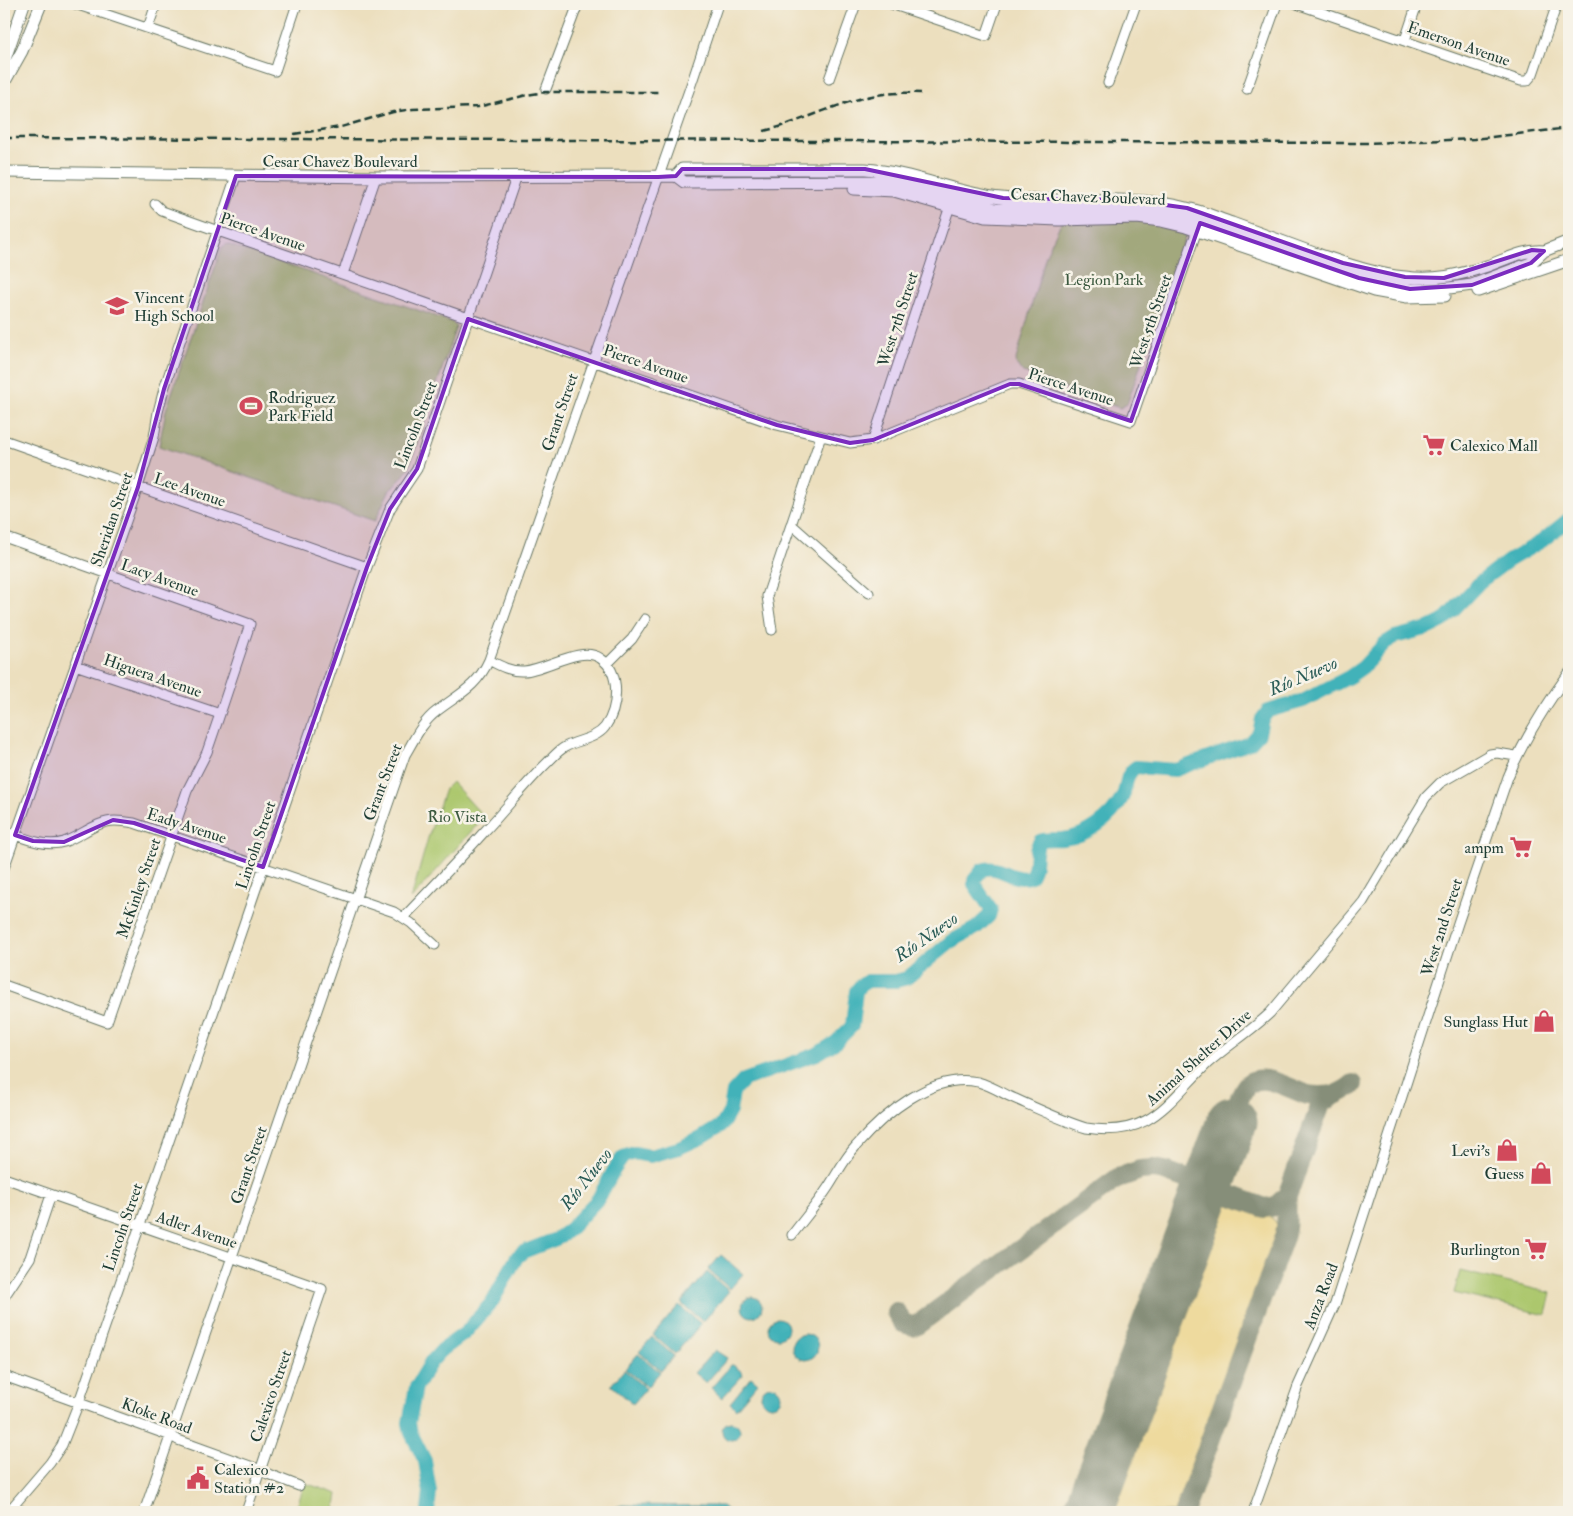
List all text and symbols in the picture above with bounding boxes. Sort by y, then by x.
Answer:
street label: Emerson Avenue [1405,17,1513,71]
street label: Cesar Chavez Boulevard [262,152,418,172]
street label: Cesar Chavez Boulevard [1010,184,1166,210]
street label: Pierce Avenue [217,208,308,256]
street label: West 7th Street [873,269,923,370]
park label: Legion Park [1065,270,1144,290]
street label: West 5th Street [1125,272,1176,372]
place label: Vincent High School [134,288,214,326]
school or university icon: Vincent High School [104,293,130,319]
street label: Pierce Avenue [600,340,691,388]
street label: Pierce Avenue [1025,364,1116,410]
street label: Grant Street [537,371,583,454]
street label: Lincoln Street [390,379,442,472]
place label: Rodriguez Park Field [268,388,336,426]
sports icon: Rodriguez Park Field [238,393,264,419]
supermarket icon: Calexico Mall [1421,432,1447,458]
place label: Calexico Mall [1450,436,1538,456]
street label: Lee Avenue [151,468,229,512]
street label: Sheridan Street [86,469,137,569]
street label: Lacy Avenue [118,555,202,601]
street label: Higuera Avenue [101,650,205,702]
water label: Río Nuevo [1264,652,1341,702]
street label: Grant Street [359,741,407,824]
street label: Lincoln Street [231,798,280,892]
street label: Eady Avenue [144,804,229,848]
park label: Rio Vista [427,807,487,827]
supermarket icon: ampm [1508,834,1534,860]
street label: McKinley Street [112,835,165,941]
place label: ampm [1465,838,1505,859]
street label: West 2nd Street [1416,876,1467,980]
water label: Río Nuevo [889,907,963,968]
street label: Animal Shelter Drive [1141,1005,1256,1111]
shop icon: Sunglass Hut [1531,1008,1557,1034]
place label: Sunglass Hut [1443,1012,1528,1032]
street label: Grant Street [226,1124,272,1207]
shop icon: Levi's [1494,1137,1520,1163]
place label: Levi's [1451,1141,1490,1161]
water label: Río Nuevo [554,1144,618,1216]
shop icon: Guess [1528,1160,1554,1186]
place label: Guess [1485,1164,1524,1184]
street label: Lincoln Street [98,1180,147,1274]
street label: Adler Avenue [153,1206,240,1253]
supermarket icon: Burlington [1523,1236,1549,1262]
place label: Burlington [1450,1240,1520,1260]
street label: Anza Road [1299,1260,1343,1333]
street label: Calexico Street [246,1348,296,1445]
street label: Kloke Road [119,1393,195,1439]
place label: Calexico Station #2 [214,1460,284,1498]
public building icon: Calexico Station #2 [185,1465,211,1491]

